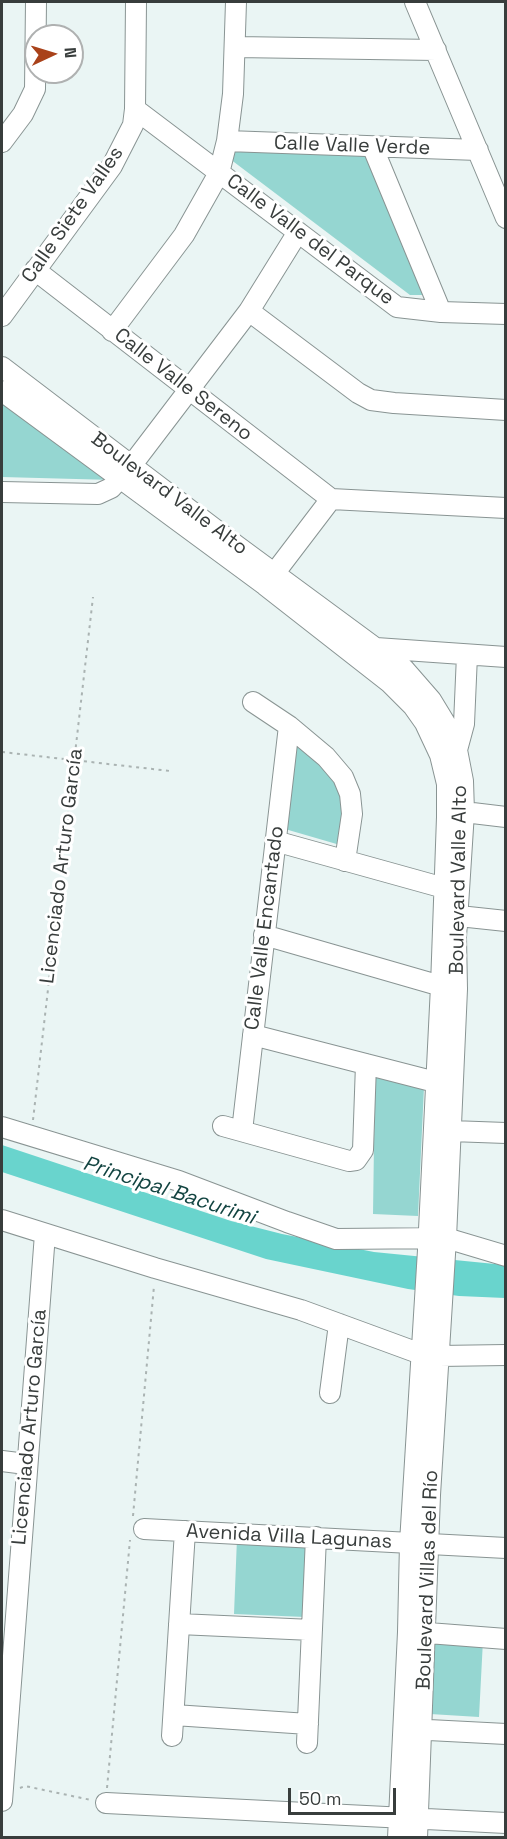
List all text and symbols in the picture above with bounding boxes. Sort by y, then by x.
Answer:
north arrow [24,24,84,84]
text: N [60,47,81,59]
street label: Calle Valle Verde [273,131,431,161]
street label: Calle Siete Valles [17,142,129,288]
street label: Calle Valle del Parque [222,169,398,311]
street label: Calle Valle Sereno [109,324,257,446]
street label: Boulevard Valle Alto [86,427,252,561]
street label: Licenciado Arturo García [36,747,88,985]
street label: Boulevard Valle Alto [445,785,473,975]
street label: Calle Valle Encantado [241,824,289,1032]
water label: Principal Bacurimi [80,1151,258,1231]
street label: Licenciado Arturo García [8,1308,52,1546]
street label: Boulevard Villas del Río [412,1470,444,1690]
street label: Avenida Villa Lagunas [185,1520,393,1554]
scale bar [291,1776,399,1814]
text: 50 m [299,1787,341,1810]

